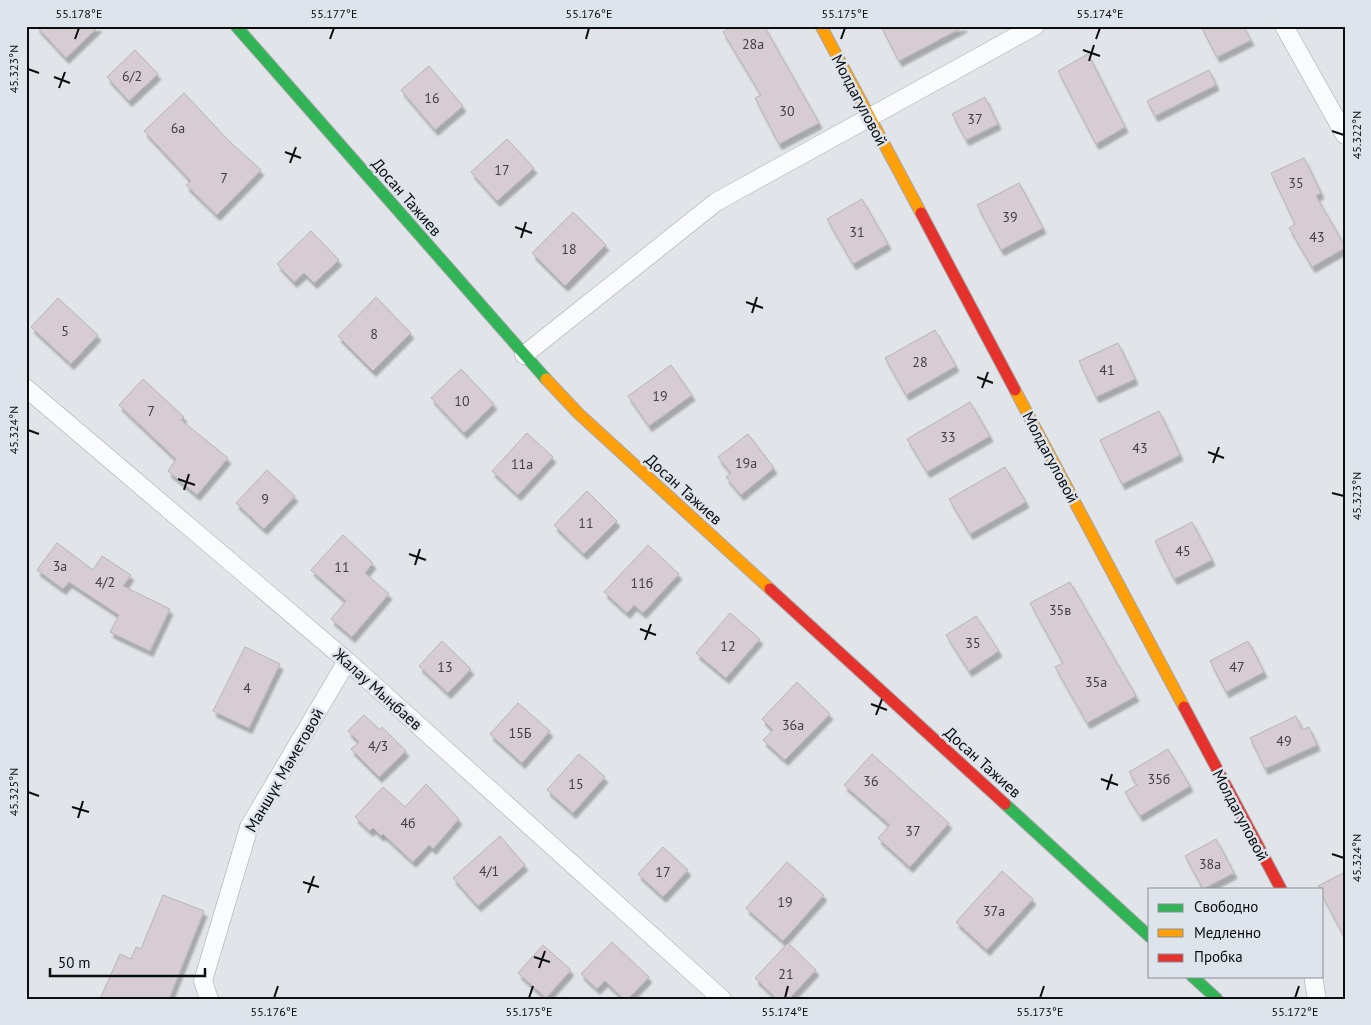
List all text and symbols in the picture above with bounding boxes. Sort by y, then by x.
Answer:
text: 55.178°E [56,6,102,21]
text: 55.177°E [311,6,357,21]
text: 55.176°E [566,6,612,21]
text: 55.175°E [822,6,868,21]
text: 55.174°E [1077,6,1123,21]
house number: 28а [742,35,764,53]
text: 45.323°N [6,45,21,93]
street label: Молдагуловой [827,51,893,149]
house number: 6/2 [122,67,142,85]
house number: 16 [424,89,440,107]
house number: 30 [779,102,795,120]
house number: 37 [967,110,983,128]
text: 45.322°N [1349,111,1364,159]
house number: 6а [171,119,185,137]
street label: Досан Тажиев [368,154,446,240]
house number: 17 [494,161,510,179]
house number: 7 [220,169,228,187]
house number: 35 [1288,174,1304,192]
house number: 39 [1002,208,1018,226]
house number: 31 [849,223,865,241]
house number: 43 [1309,228,1325,246]
house number: 18 [561,240,577,258]
house number: 5 [61,322,69,340]
house number: 8 [370,325,378,343]
house number: 28 [912,353,928,371]
house number: 41 [1099,361,1115,379]
house number: 19 [652,387,668,405]
house number: 10 [454,392,470,410]
house number: 7 [147,402,155,420]
text: 45.324°N [6,406,21,454]
street label: Молдагуловой [1018,408,1084,506]
house number: 33 [940,428,956,446]
house number: 43 [1132,439,1148,457]
street label: Досан Тажиев [641,449,727,529]
house number: 19а [735,454,757,472]
house number: 11а [511,455,533,473]
text: 45.323°N [1349,472,1364,520]
house number: 9 [261,490,269,508]
house number: 11 [578,514,594,532]
house number: 45 [1175,542,1191,560]
house number: 3а [53,557,67,575]
house number: 11 [334,558,350,576]
house number: 4/2 [95,573,115,591]
house number: 11б [631,574,653,592]
house number: 35в [1049,601,1071,619]
house number: 35 [965,634,981,652]
house number: 12 [720,637,736,655]
street label: Жалау Мыңбаев [329,643,427,734]
house number: 13 [437,658,453,676]
house number: 47 [1229,658,1245,676]
house number: 35а [1085,673,1107,691]
house number: 4 [243,679,251,697]
street label: Маншүк Мәметовой [240,704,328,836]
house number: 36а [782,716,804,734]
street label: Досан Тажиев [940,722,1026,802]
house number: 15Б [509,724,532,742]
house number: 49 [1276,732,1292,750]
house number: 4/3 [368,737,388,755]
street label: Молдагуловой [1208,766,1274,864]
text: 45.325°N [6,768,21,816]
house number: 35б [1148,770,1170,788]
house number: 36 [863,772,879,790]
house number: 15 [568,775,584,793]
house number: 4б [400,814,416,832]
house number: 37 [905,822,921,840]
text: 45.324°N [1349,834,1364,882]
house number: 38а [1199,855,1221,873]
house number: 4/1 [479,862,499,880]
house number: 17 [655,863,671,881]
legend [1148,888,1324,978]
house number: 19 [777,893,793,911]
text: Свободно [1194,897,1258,916]
house number: 37а [983,902,1005,920]
text: Медленно [1194,923,1261,942]
scale bar [50,945,205,977]
text: Пробка [1194,947,1243,966]
text: 50 m [58,953,91,972]
house number: 21 [778,965,794,983]
text: 55.176°E [251,1004,297,1019]
text: 55.175°E [506,1004,552,1019]
text: 55.174°E [762,1004,808,1019]
text: 55.173°E [1017,1004,1063,1019]
text: 55.172°E [1272,1004,1318,1019]

